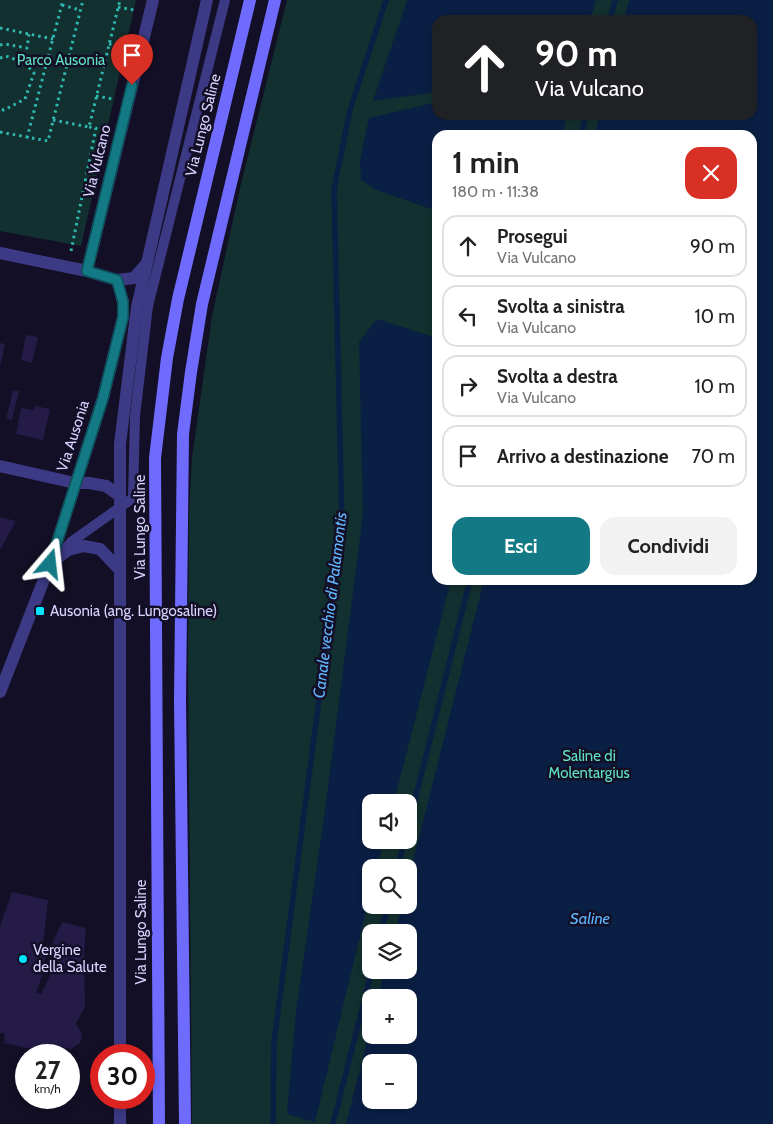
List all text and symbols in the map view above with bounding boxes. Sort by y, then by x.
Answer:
text: 90 m [535,32,618,75]
pin [111,34,153,85]
icon: ahead [452,35,517,100]
icon: arrive [118,41,146,69]
park label: Parco Ausonia [17,51,106,69]
street label: Via Lungo Saline [182,72,225,178]
text: Via Vulcano [535,75,644,102]
street label: Via Vulcano [79,123,115,199]
text: 1 min [452,144,520,181]
button: close [685,147,737,199]
text: 180 m · 11:38 [452,182,539,201]
text: Prosegui [497,225,568,248]
icon: ahead [454,232,482,260]
text: 90 m [690,235,735,258]
text: Via Vulcano [497,248,576,267]
text: Svolta a sinistra [497,295,625,318]
icon: left [454,302,482,330]
text: 10 m [695,305,735,328]
text: Via Vulcano [497,318,576,337]
text: Svolta a destra [497,365,618,388]
icon: right [454,372,482,400]
text: 10 m [695,375,735,398]
text: Via Vulcano [497,388,576,407]
street label: Via Ausonia [53,397,93,474]
icon: arrive [454,442,482,470]
text: Arrivo a destinazione [497,445,668,468]
text: 70 m [691,445,735,468]
street label: Via Lungo Saline [131,474,149,580]
water label: Canale vecchio di Palamontis [309,511,351,699]
button: Esci [452,517,590,575]
button: Condividi [600,517,737,575]
position arrow [23,537,75,589]
place label: Ausonia (ang. Lungosaline) [50,602,217,620]
marker: Ausonia (ang. Lungosaline) [34,605,46,617]
park label: Saline di Molentargius [548,747,630,782]
map controls [362,794,417,1109]
button: sound [362,794,417,849]
button: search [362,859,417,914]
street label: Via Lungo Saline [132,879,150,985]
water label: Saline [570,909,610,928]
button: layers [362,924,417,979]
place label: Vergine della Salute [33,941,107,976]
marker: Vergine della Salute [17,953,29,965]
button: + [362,989,417,1044]
speed limit sign: 30 [90,1044,155,1109]
button: − [362,1054,417,1109]
text: 27 [35,1055,60,1085]
text: km/h [34,1081,61,1096]

